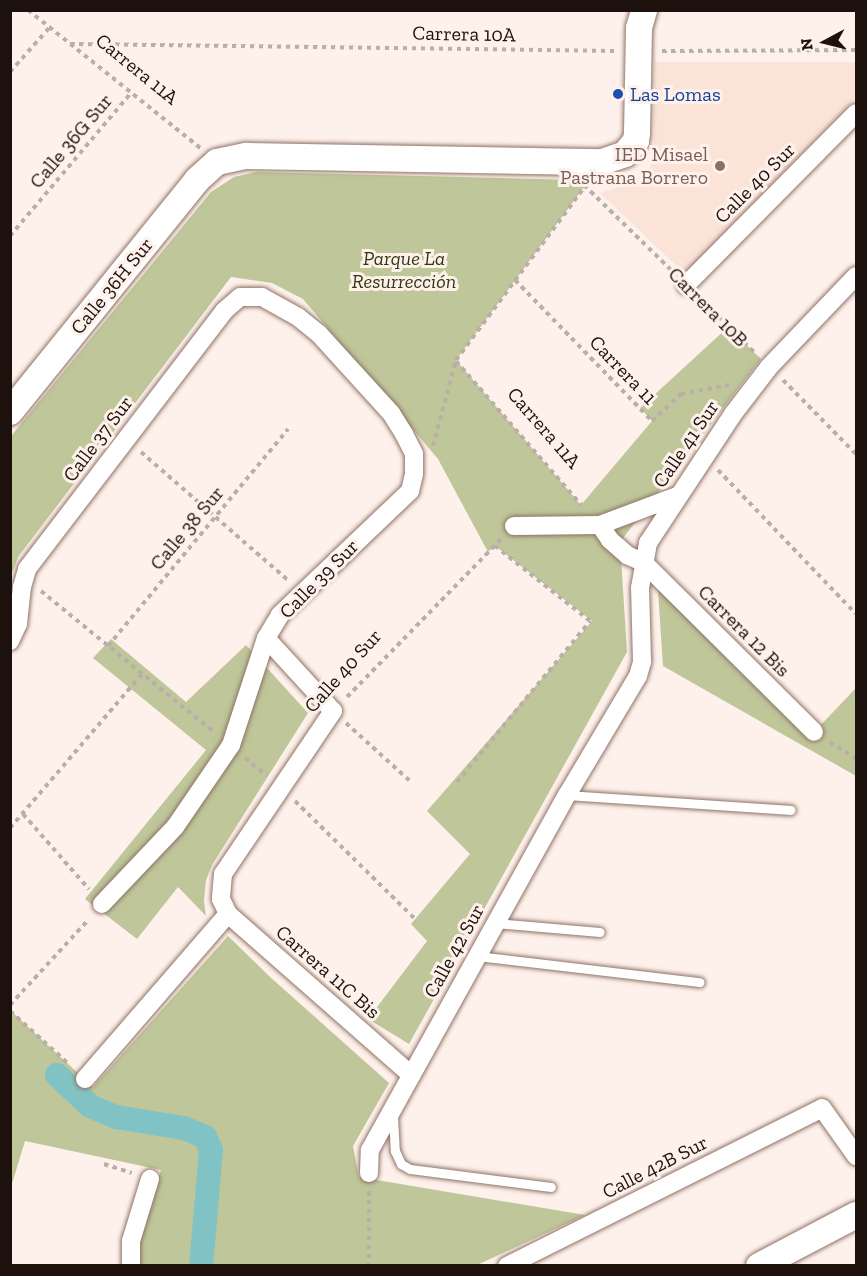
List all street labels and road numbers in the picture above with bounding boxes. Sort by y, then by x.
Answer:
street label: Carrera 10A [412,21,516,47]
street label: Carrera 11A [91,28,183,110]
street label: Calle 36G Sur [24,89,118,193]
street label: Calle 40 Sur [710,138,800,228]
street label: Calle 36H Sur [66,233,158,339]
street label: Carrera 10B [663,262,753,352]
street label: Carrera 11 [584,330,662,410]
street label: Carrera 11A [502,382,586,474]
street label: Calle 37 Sur [58,391,138,487]
street label: Calle 41 Sur [648,396,724,492]
street label: Calle 38 Sur [145,481,229,575]
street label: Calle 39 Sur [274,534,364,624]
street label: Carrera 12 Bis [693,580,795,682]
street label: Calle 40 Sur [299,624,387,718]
street label: Calle 42 Sur [419,900,489,1002]
street label: Carrera 11C Bis [271,920,385,1024]
street label: Calle 42B Sur [598,1130,712,1204]

